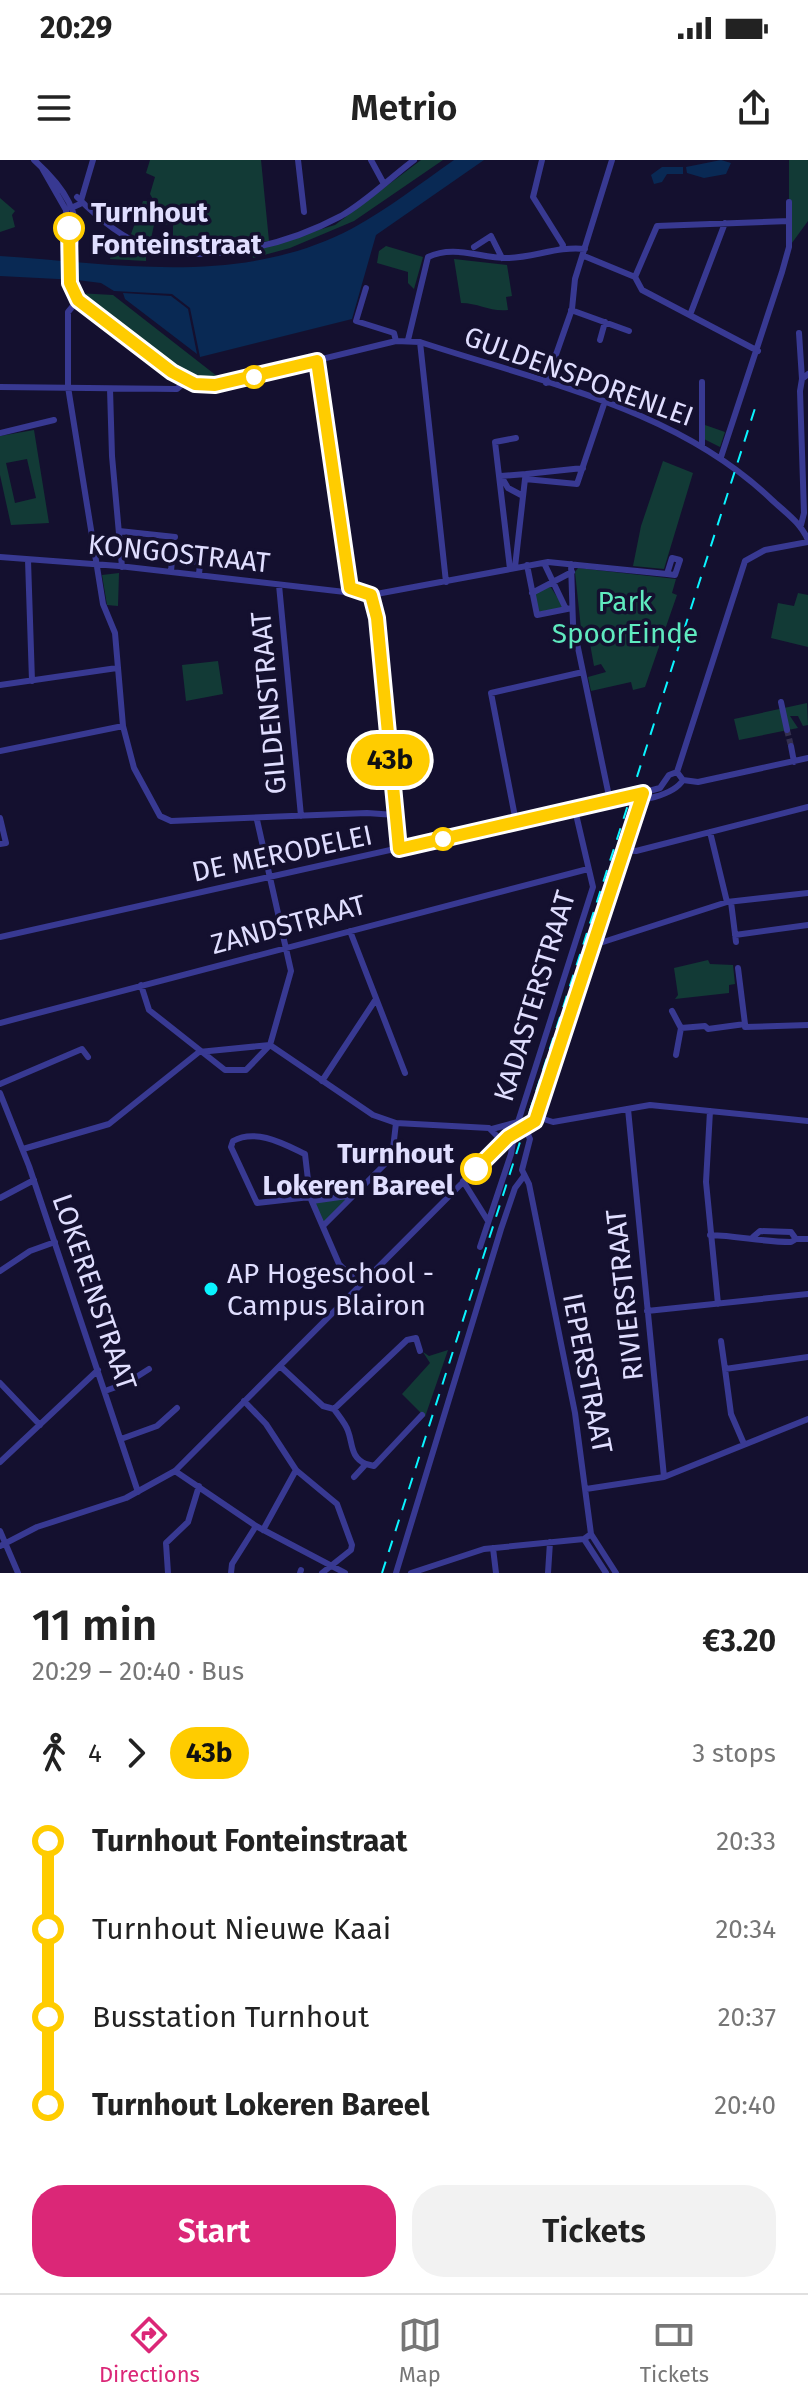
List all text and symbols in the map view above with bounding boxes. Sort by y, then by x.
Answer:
text: 20:29 [40,10,112,46]
icon: menu [32,86,76,130]
text: Metrio [350,86,458,130]
icon: share [732,86,776,130]
place label: Turnhout Fonteinstraat [91,196,263,261]
marker: Turnhout Fonteinstraat [54,213,84,243]
street label: GULDENSPORENLEI [460,320,698,433]
unlabelled marker [243,366,265,388]
street label: KONGOSTRAAT [86,528,272,580]
park label: Park SpoorEinde [552,585,698,650]
street label: GILDENSTRAAT [244,610,293,796]
line badge: 43b [344,734,436,786]
text: 43b [367,743,413,776]
street label: DE MERODELEI [189,818,375,889]
unlabelled marker [432,828,454,850]
street label: KADASTERSTRAAT [487,886,582,1105]
street label: ZANDSTRAAT [207,888,370,961]
place label: Turnhout Lokeren Bareel [263,1137,455,1202]
marker: Turnhout Lokeren Bareel [461,1154,491,1184]
street label: LOKERENSTRAAT [45,1189,144,1395]
street label: RIVIERSTRAAT [599,1207,650,1382]
place label: AP Hogeschool - Campus Blairon [227,1257,434,1322]
marker: AP Hogeschool - Campus Blairon [202,1280,220,1298]
street label: IEPERSTRAAT [556,1290,619,1456]
text: 11 min [32,1599,157,1652]
text: €3.20 [702,1623,776,1659]
text: 20:29 – 20:40 · Bus [32,1656,244,1687]
icon: walk [32,1731,76,1775]
icon: forward [114,1731,158,1775]
text: 43b [186,1736,233,1769]
text: 4 [88,1738,102,1769]
text: 3 stops [692,1738,776,1769]
text: Turnhout Fonteinstraat [92,1823,407,1859]
text: 20:33 [716,1826,776,1857]
text: Turnhout Nieuwe Kaai [92,1911,391,1947]
text: 20:34 [715,1914,776,1945]
text: Busstation Turnhout [92,1999,369,2035]
text: 20:37 [718,2002,776,2033]
text: Turnhout Lokeren Bareel [92,2087,429,2123]
text: 20:40 [714,2090,776,2121]
button: Start [32,2185,396,2277]
button: Tickets [412,2185,776,2277]
tab: Directions [99,2313,200,2388]
tab: Map [398,2313,442,2388]
tab: Tickets [640,2313,709,2388]

